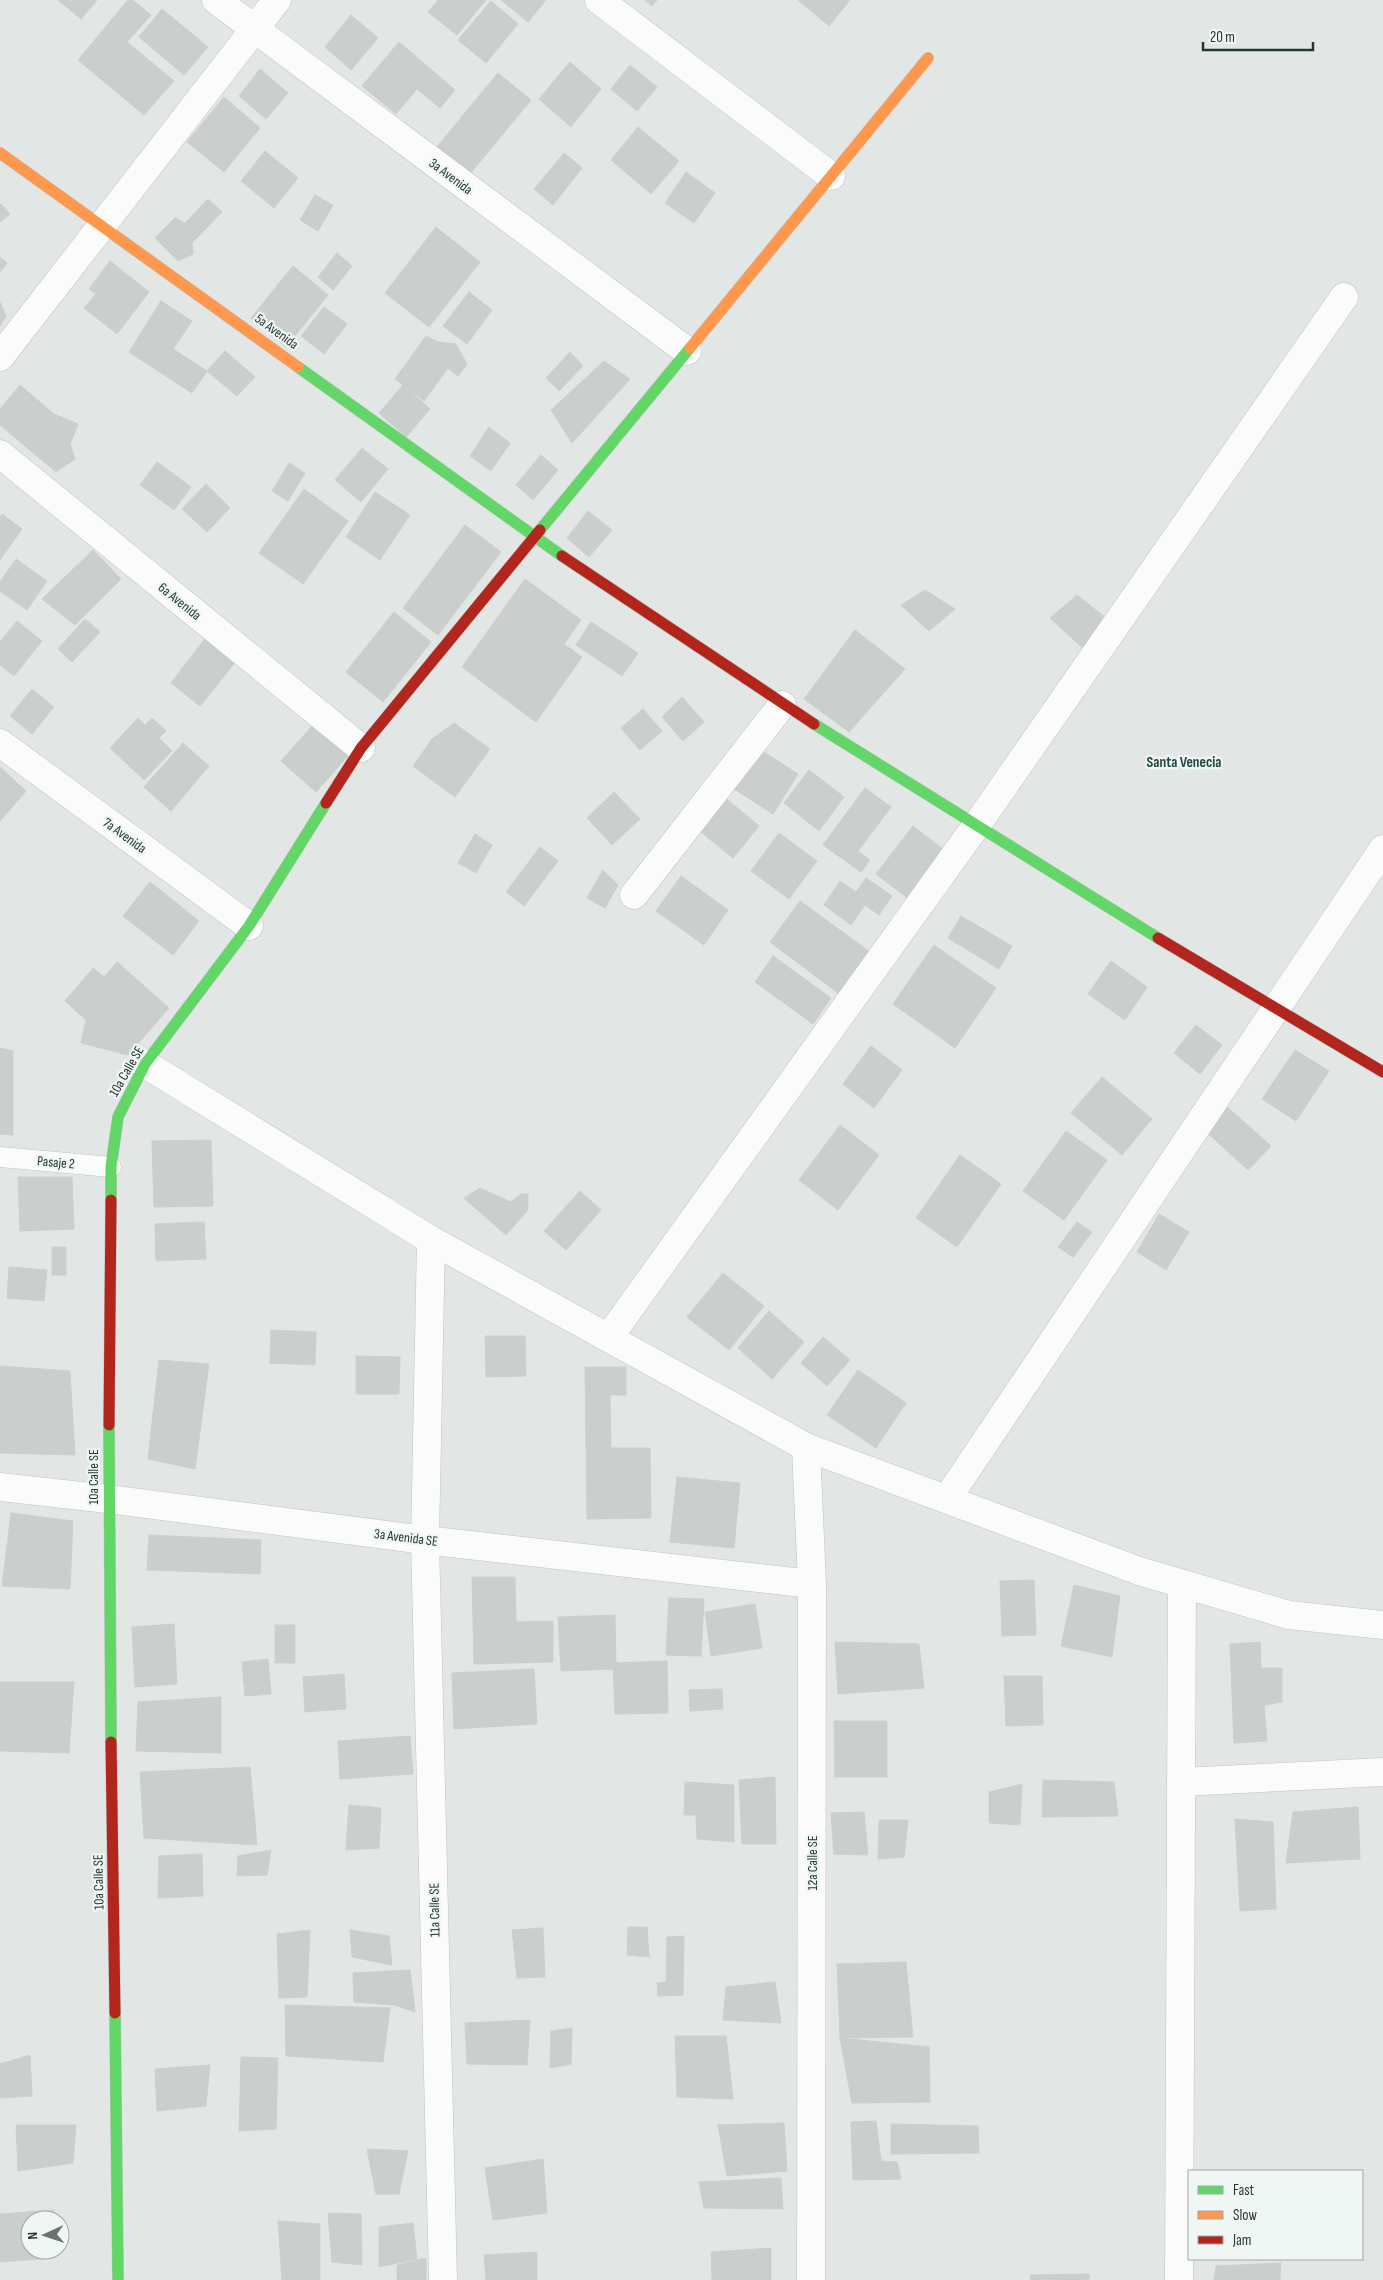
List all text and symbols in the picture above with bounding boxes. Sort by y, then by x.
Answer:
scale bar [1203,20,1313,52]
text: 20 m [1210,28,1235,47]
street label: 3a Avenida [426,155,476,198]
street label: 5a Avenida [252,310,302,353]
street label: 6a Avenida [155,579,205,624]
district label: Santa Venecia [1147,753,1221,772]
street label: 7a Avenida [100,814,150,857]
street label: 10a Calle SE [105,1043,148,1100]
street label: Pasaje 2 [36,1152,76,1173]
street label: 10a Calle SE [85,1449,102,1505]
street label: 3a Avenida SE [373,1525,439,1550]
street label: 12a Calle SE [804,1835,821,1891]
street label: 10a Calle SE [90,1854,107,1910]
street label: 11a Calle SE [426,1882,443,1937]
legend [1188,2170,1363,2260]
text: Fast [1233,2181,1255,2200]
text: Slow [1233,2206,1257,2225]
north arrow [20,2210,70,2260]
text: N [24,2231,41,2240]
text: Jam [1232,2231,1251,2250]

